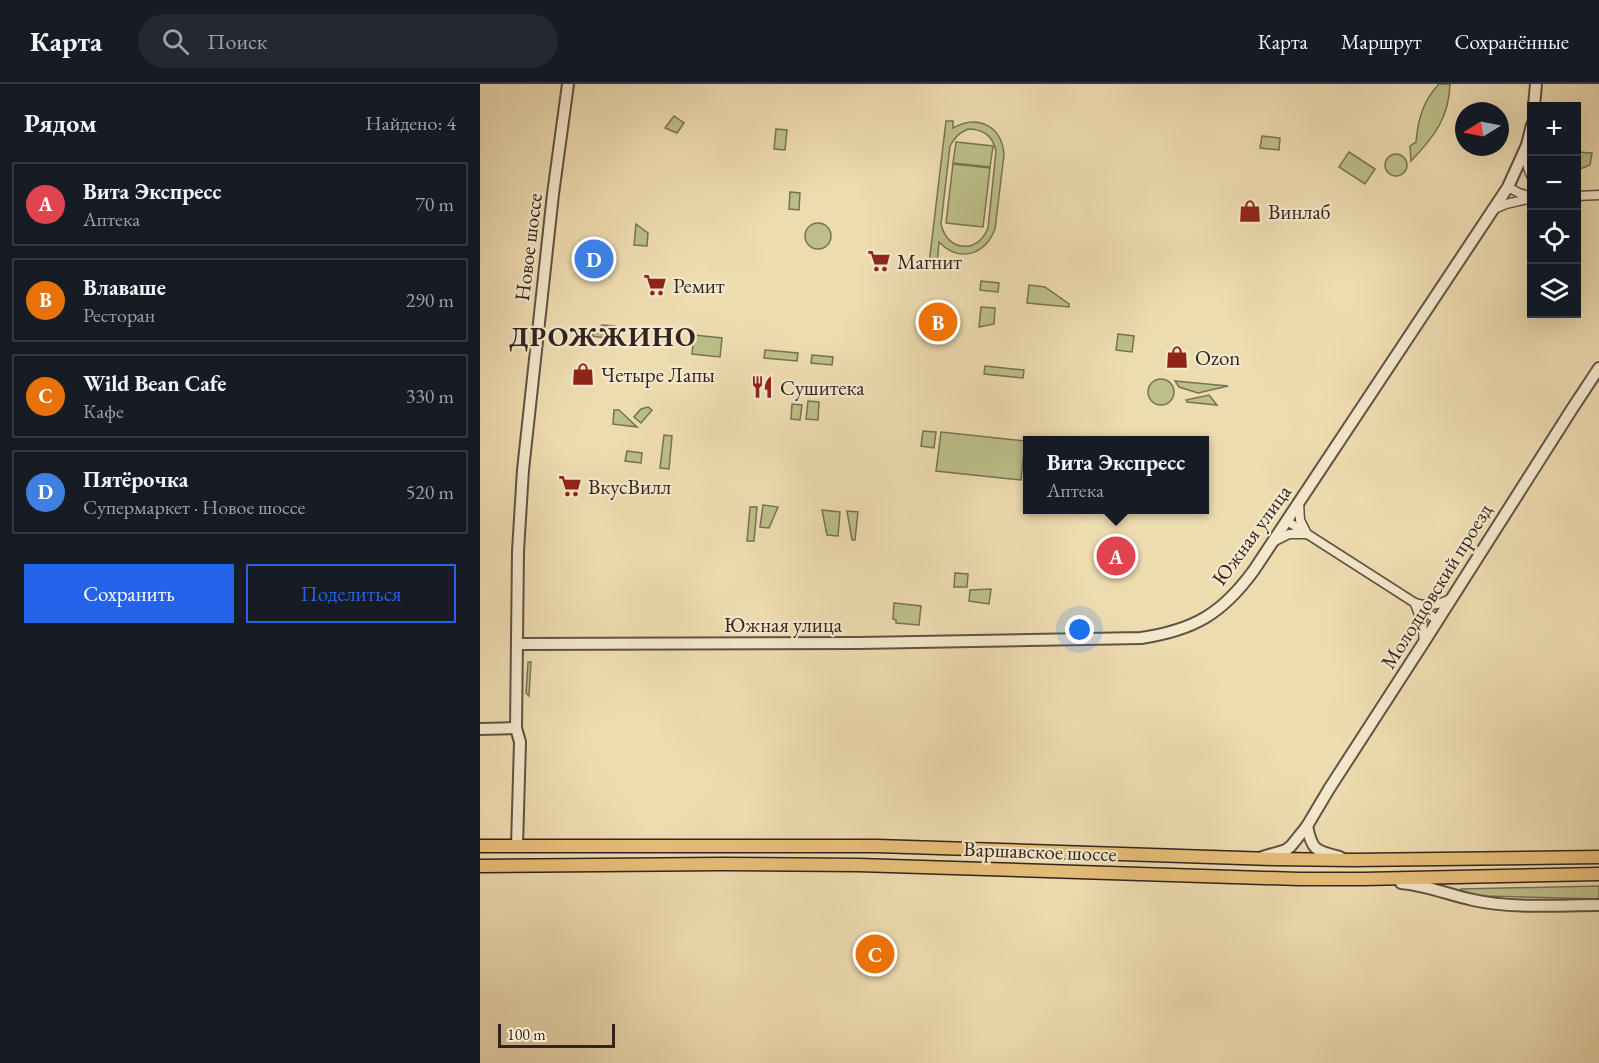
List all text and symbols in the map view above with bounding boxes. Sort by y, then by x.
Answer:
search box [138,14,558,68]
text: Карта [30,23,102,59]
icon: search [159,25,192,58]
text: Поиск [207,27,267,56]
text: Карта [1258,28,1308,55]
text: Маршрут [1341,28,1422,55]
text: Сохранённые [1455,28,1569,55]
north arrow [1455,102,1509,156]
map controls [1527,102,1581,318]
button: + [1527,102,1581,156]
text: Рядом [24,106,97,140]
text: Найдено: 4 [365,110,456,136]
button: − [1527,156,1581,210]
text: Вита Экспресс [83,177,222,206]
text: A [38,191,53,217]
text: 70 m [415,191,454,217]
street label: Новое шоссе [508,192,548,302]
shop icon: Винлаб [1237,198,1263,224]
place label: Винлаб [1268,198,1331,225]
text: Аптека [83,206,140,232]
button: locate [1527,210,1581,264]
pin: D [574,236,614,282]
supermarket icon: Магнит [866,248,892,274]
place label: Магнит [897,248,962,275]
button: layers [1527,264,1581,318]
supermarket icon: Ремит [642,272,668,298]
place label: Ремит [673,272,725,299]
text: Влаваше [83,273,166,302]
text: B [39,287,52,313]
text: 290 m [406,287,454,313]
pin: B [918,300,958,344]
text: Ресторан [83,302,155,328]
district label: ДРОЖЖИНО [509,319,697,354]
shop icon: Ozon [1164,344,1190,370]
place label: Ozon [1195,344,1240,371]
shop icon: Четыре Лапы [570,361,596,387]
place label: Четыре Лапы [601,361,715,388]
text: Wild Bean Cafe [83,369,226,398]
restaurant icon: Сушитека [749,374,775,400]
place label: Сушитека [780,374,865,401]
text: C [38,383,53,409]
text: 330 m [406,383,454,409]
text: Кафе [83,398,124,424]
popup [1023,436,1209,514]
text: Вита Экспресс [1047,448,1185,477]
text: Пятёрочка [83,465,188,494]
supermarket icon: ВкусВилл [557,473,583,499]
place label: ВкусВилл [588,473,671,500]
text: Аптека [1047,477,1104,503]
text: D [38,479,53,505]
text: 520 m [406,479,454,505]
street label: Южная улица [1205,479,1297,591]
text: Супермаркет · Новое шоссе [83,494,305,520]
street label: Молодцовский проезд [1374,498,1498,674]
pin: A [1096,534,1136,578]
button: Сохранить [24,564,234,623]
button: Поделиться [246,564,456,623]
street label: Южная улица [724,611,843,638]
your location [1065,615,1094,644]
street label: Варшавское шоссе [963,835,1117,867]
pin: C [856,932,894,976]
scale bar [498,1021,615,1048]
text: 100 m [507,1024,546,1045]

